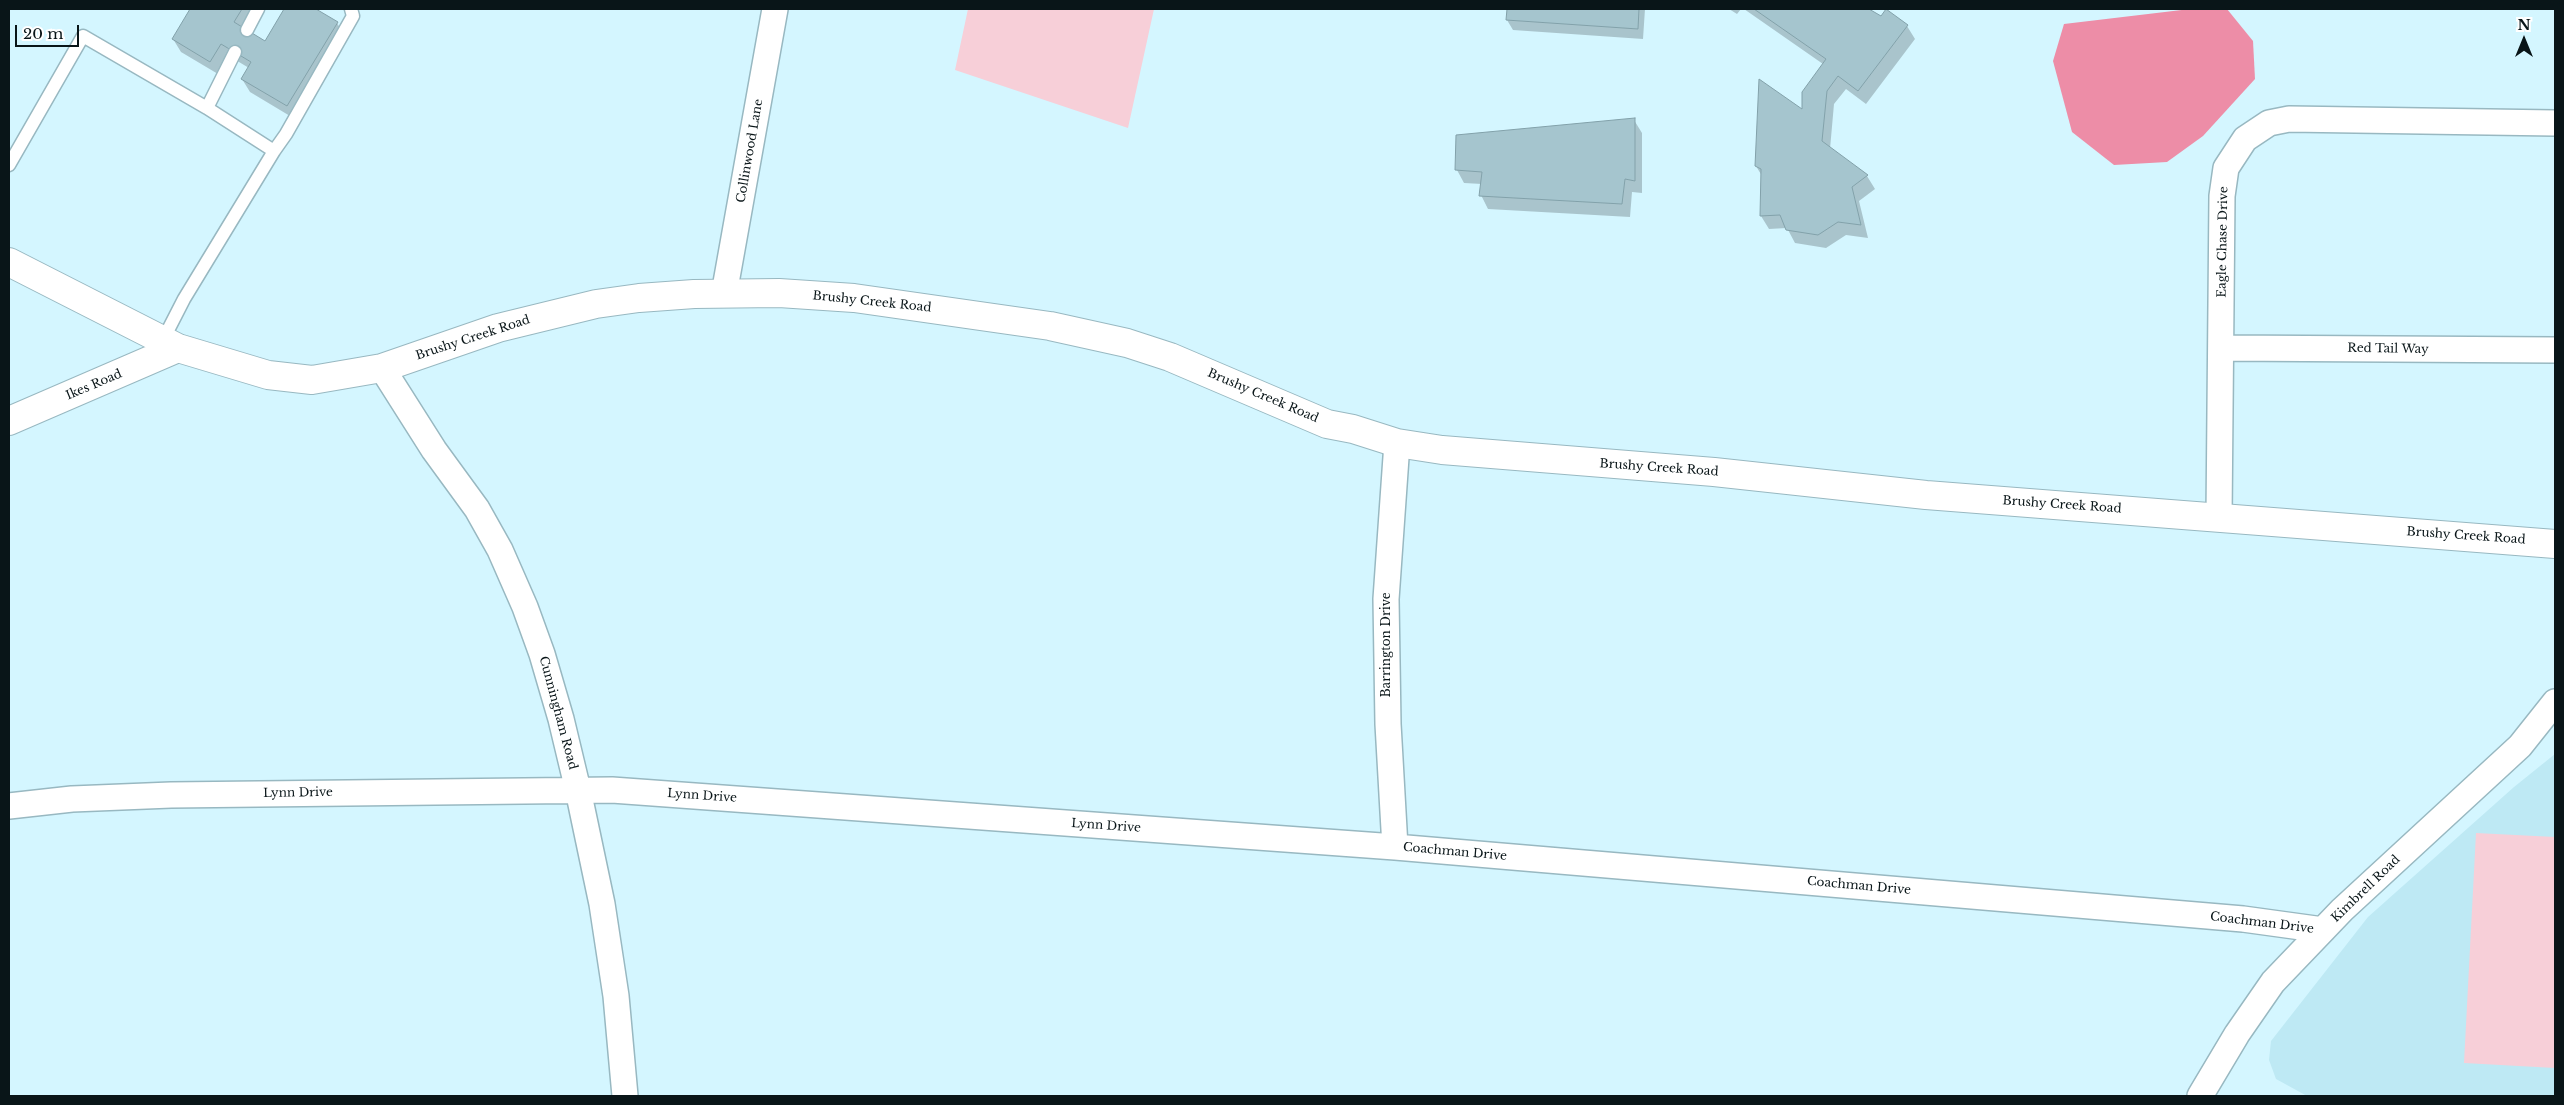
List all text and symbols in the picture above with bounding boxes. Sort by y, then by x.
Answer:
scale bar [18,15,81,47]
north arrow [2499,15,2549,65]
text: N [2517,16,2531,34]
text: 20 m [23,24,63,43]
street label: Collinwood Lane [734,98,766,204]
street label: Eagle Chase Drive [2215,186,2231,298]
street label: Brushy Creek Road [812,289,932,315]
street label: Brushy Creek Road [414,313,532,363]
street label: Red Tail Way [2347,341,2429,357]
street label: Brushy Creek Road [1205,366,1321,426]
street label: Ikes Road [64,367,124,403]
street label: Brushy Creek Road [1599,457,1719,479]
street label: Brushy Creek Road [2002,494,2122,516]
street label: Brushy Creek Road [2406,525,2526,547]
street label: Barrington Drive [1380,592,1394,698]
street label: Cunningham Road [536,655,580,771]
street label: Lynn Drive [263,785,333,801]
street label: Lynn Drive [667,786,737,806]
street label: Lynn Drive [1071,816,1141,836]
street label: Coachman Drive [1402,840,1508,864]
street label: Kimbrell Road [2329,853,2403,925]
street label: Coachman Drive [1806,874,1912,898]
street label: Coachman Drive [2209,909,2315,937]

